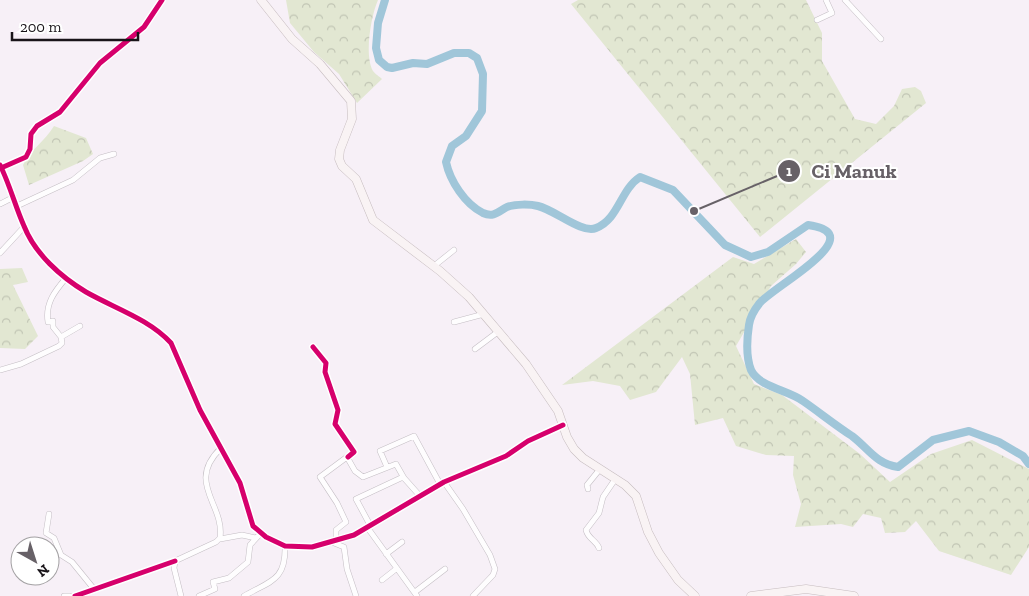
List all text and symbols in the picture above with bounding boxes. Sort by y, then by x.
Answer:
scale bar [12,10,139,42]
text: 200 m [20,18,61,36]
callout: Ci Manuk [777,154,907,189]
text: Ci Manuk [811,159,897,183]
text: 1 [786,162,792,180]
north arrow [10,536,60,586]
text: N [33,561,52,581]

